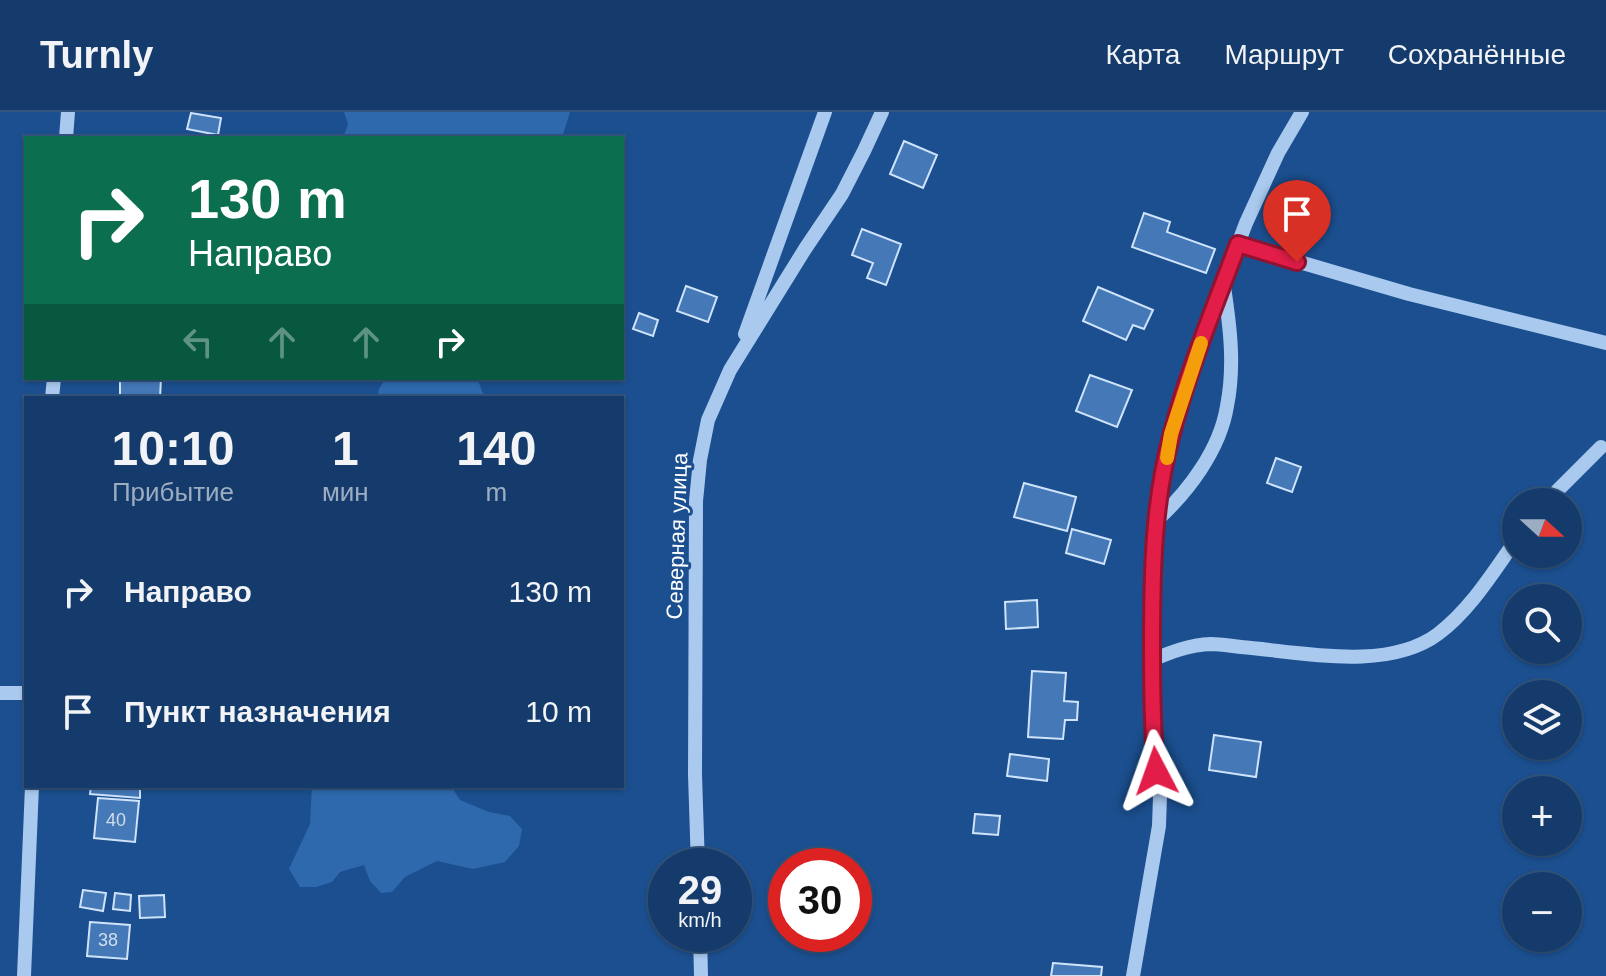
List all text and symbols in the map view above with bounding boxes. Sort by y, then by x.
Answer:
text: Turnly [40,34,153,76]
text: Карта [1105,39,1180,70]
text: Маршрут [1224,39,1344,70]
text: Сохранённые [1388,39,1566,70]
text: 130 m [188,167,347,230]
icon: right [56,168,160,272]
pin [1263,180,1331,262]
icon: arrive [1275,192,1319,236]
text: Направо [188,233,332,274]
icon: left [176,320,220,364]
icon: ahead [260,320,304,364]
icon: ahead [344,320,388,364]
icon: right [428,320,472,364]
text: 10:10 [112,422,234,475]
text: 1 [332,422,359,475]
text: 140 [456,422,536,475]
street label: Северная улица [662,451,692,620]
text: Прибытие [112,477,234,507]
text: мин [322,477,369,507]
text: m [486,477,507,507]
north arrow [1502,488,1582,568]
map controls [1502,488,1582,952]
icon: right [56,570,100,614]
text: Направо [124,575,252,608]
text: 130 m [509,575,592,608]
button: search [1502,584,1582,664]
button: layers [1502,680,1582,760]
icon: arrive [56,690,100,734]
text: Пункт назначения [124,695,391,728]
text: 10 m [525,695,592,728]
position arrow [1114,729,1198,813]
button: + [1502,776,1582,856]
house number: 40 [106,810,126,830]
speed limit sign: 30 [768,848,872,952]
text: 29 [678,868,722,912]
button: − [1502,872,1582,952]
text: km/h [678,909,722,931]
house number: 38 [98,930,118,950]

